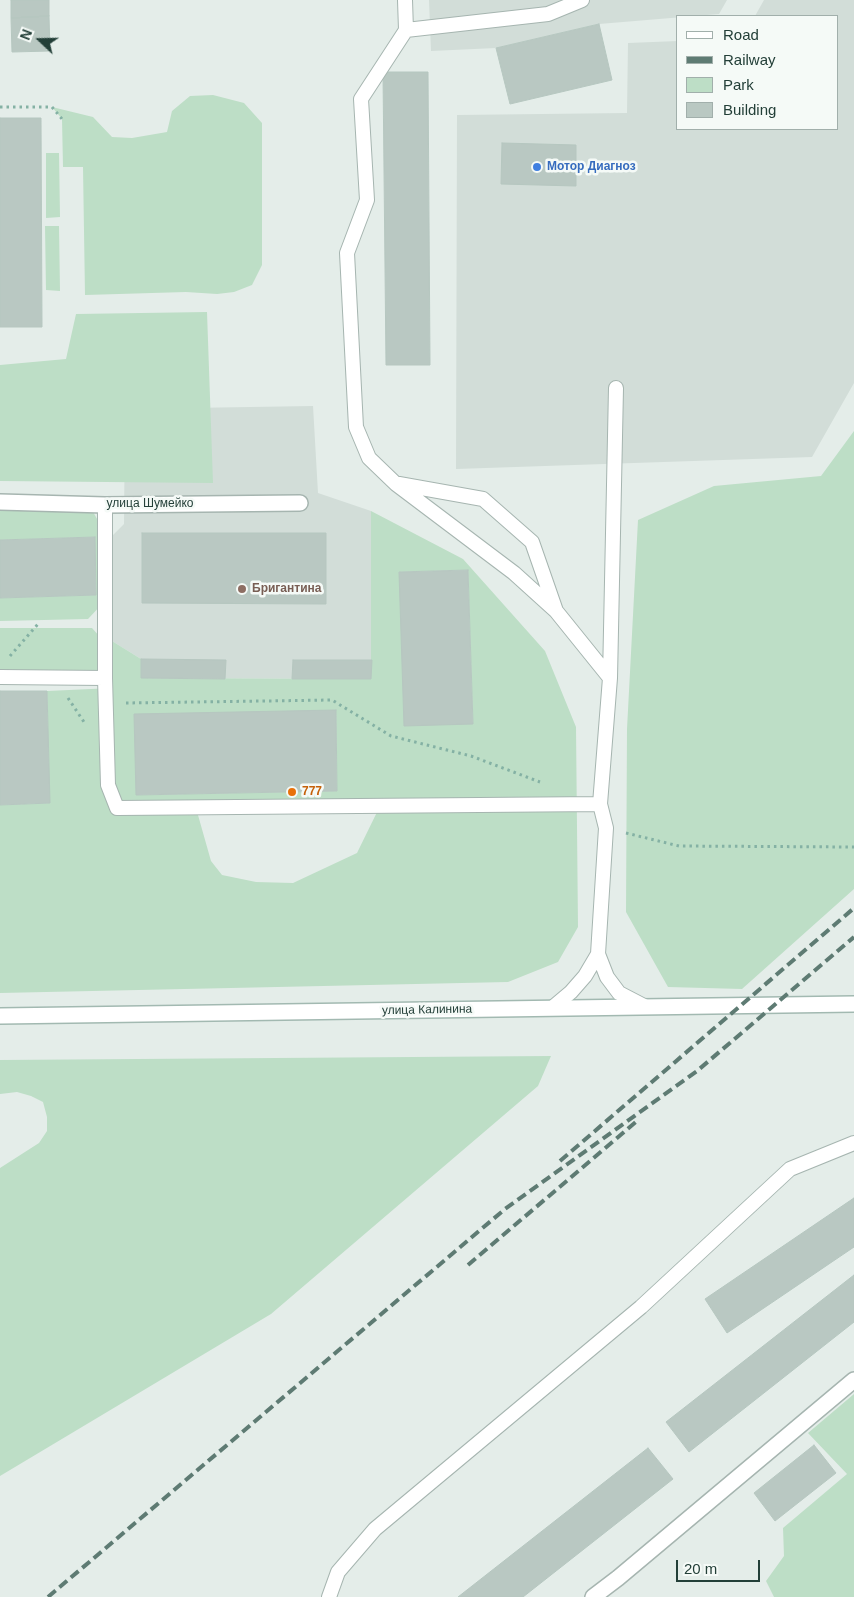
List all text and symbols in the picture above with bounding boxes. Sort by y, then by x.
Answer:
north arrow [15,15,65,65]
legend [676,15,839,130]
text: Road [723,26,759,43]
text: N [17,27,35,42]
text: Railway [723,51,776,68]
text: Park [723,76,754,93]
text: Building [723,101,776,118]
place label: Мотор Диагноз [547,160,636,174]
marker: Мотор Диагноз [531,161,543,173]
street label: улица Шумейко [107,497,193,511]
place label: Бригантина [252,582,321,596]
marker: Бригантина [236,583,248,595]
place label: 777 [302,785,322,799]
marker: 777 [286,786,298,798]
street label: улица Калинина [382,1002,472,1018]
scale bar [679,1550,763,1582]
text: 20 m [684,1560,717,1577]

